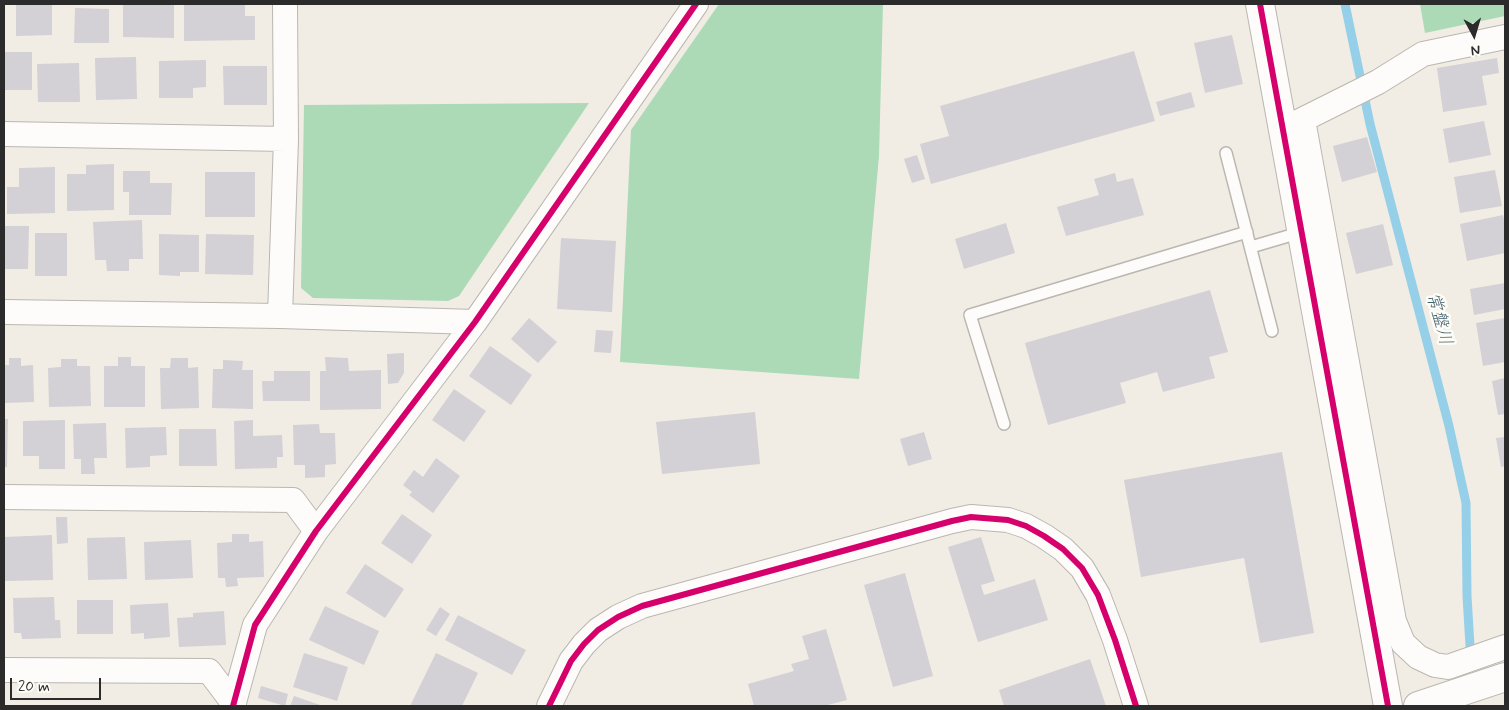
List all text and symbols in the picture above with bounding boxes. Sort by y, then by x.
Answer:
north arrow [1449,10,1499,60]
text: N [1470,40,1481,59]
water label: 常盤川 [1421,290,1455,348]
scale bar [12,668,104,700]
text: 20 m [18,677,50,697]

